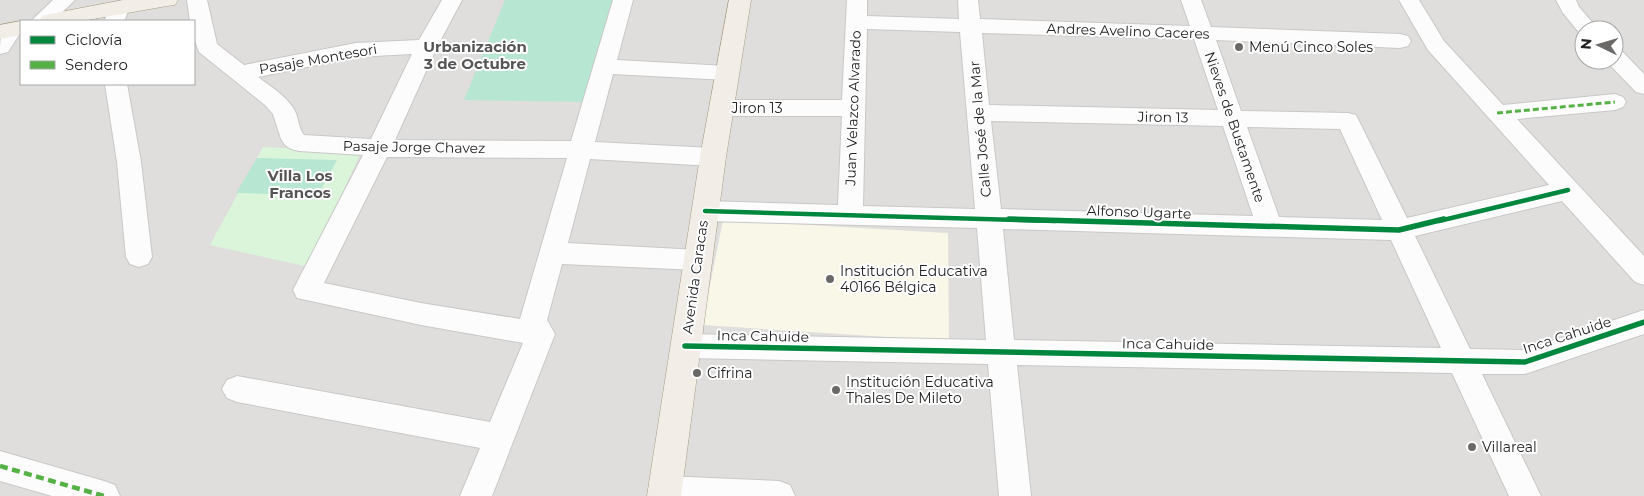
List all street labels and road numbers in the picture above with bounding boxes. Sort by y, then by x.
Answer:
street label: Andres Avelino Caceres [1046,19,1210,43]
street label: Juan Velazco Alvarado [841,30,865,187]
street label: Pasaje Montesori [258,40,378,78]
street label: Nieves de Bustamente [1201,49,1269,205]
street label: Calle José de la Mar [965,60,995,198]
street label: Jiron 13 [730,99,783,117]
street label: Jiron 13 [1136,108,1189,126]
street label: Pasaje Jorge Chavez [343,137,485,157]
street label: Alfonso Ugarte [1086,201,1192,223]
street label: Avenida Caracas [678,219,712,335]
street label: Inca Cahuide [1520,312,1614,358]
street label: Inca Cahuide [717,326,809,346]
street label: Inca Cahuide [1122,334,1214,354]

